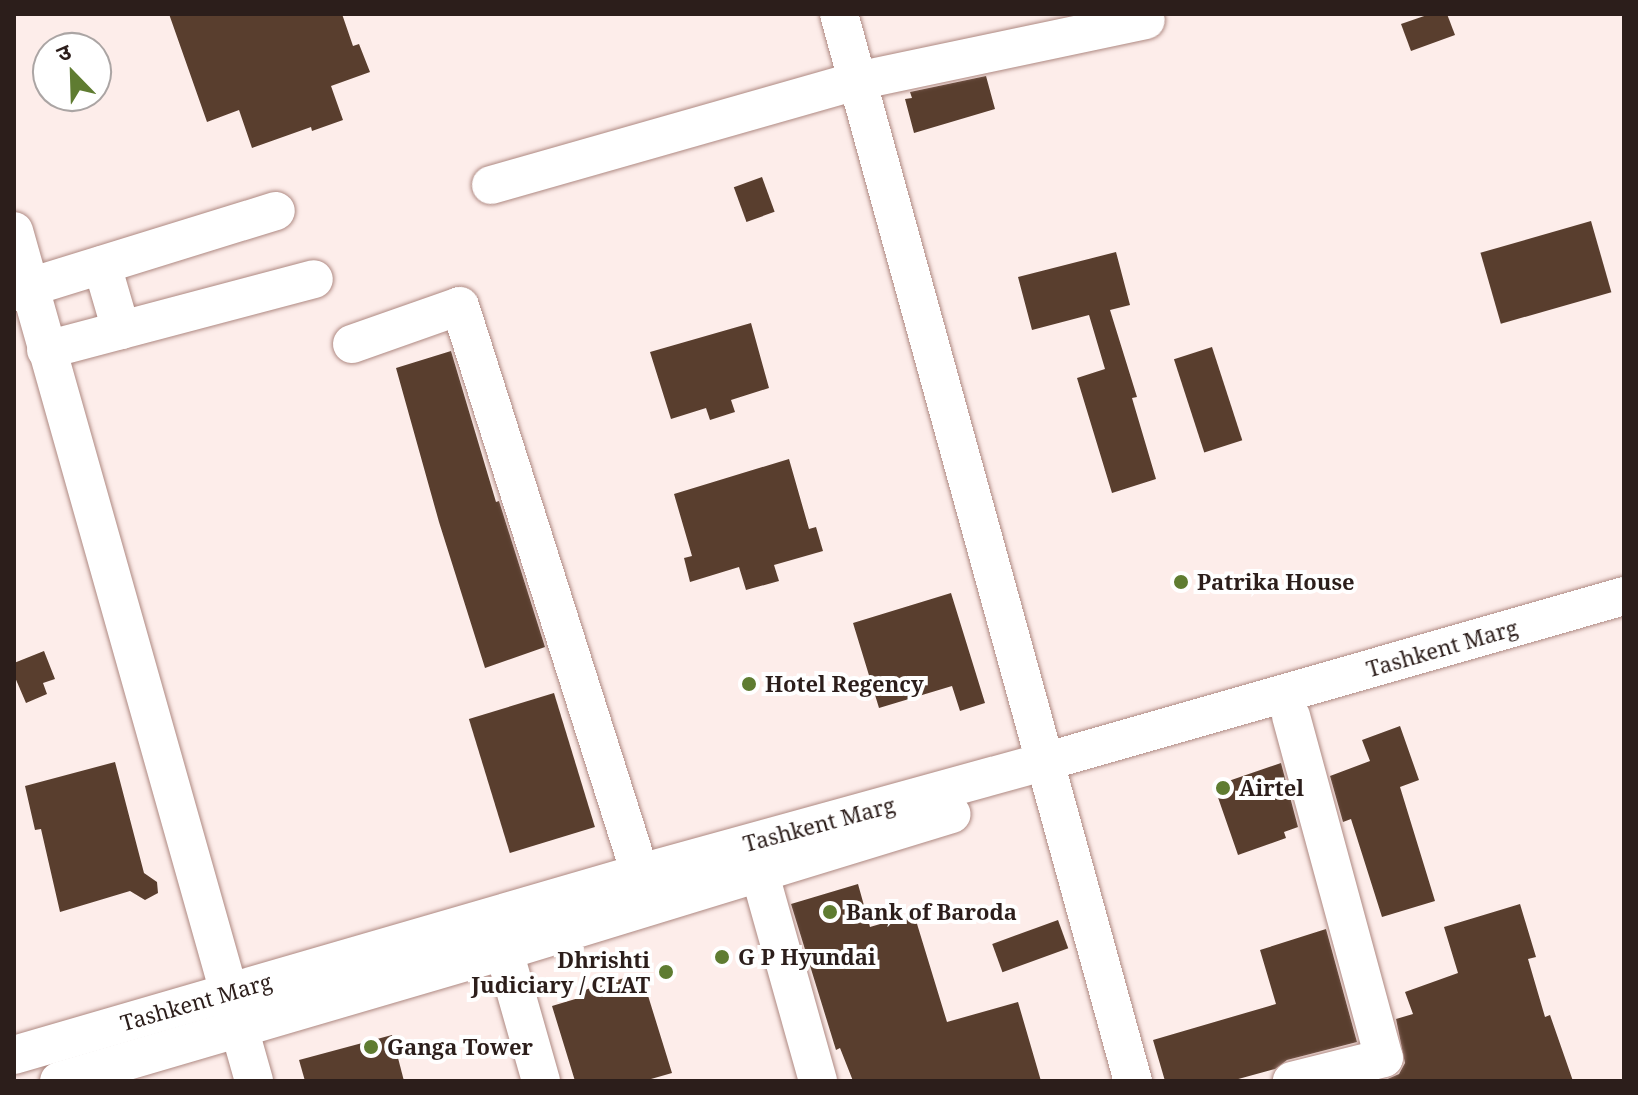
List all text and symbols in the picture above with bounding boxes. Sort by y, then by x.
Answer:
north arrow [32,32,112,112]
text: उ [52,35,75,68]
place label: Patrika House [1197,569,1355,595]
marker: Patrika House [1172,573,1190,591]
street label: Tashkent Marg [1363,614,1521,682]
place label: Hotel Regency [765,671,924,697]
marker: Hotel Regency [740,675,758,693]
place label: Airtel [1239,775,1304,801]
marker: Airtel [1214,779,1232,797]
street label: Tashkent Marg [740,791,898,857]
place label: Bank of Baroda [846,899,1017,925]
marker: Bank of Baroda [821,903,839,921]
place label: G P Hyundai [738,944,876,970]
place label: Dhrishti Judiciary / CLAT [471,946,650,998]
marker: G P Hyundai [713,948,731,966]
marker: Dhrishti Judiciary / CLAT [657,963,675,981]
street label: Tashkent Marg [117,968,275,1036]
place label: Ganga Tower [387,1034,533,1060]
marker: Ganga Tower [362,1038,380,1056]

